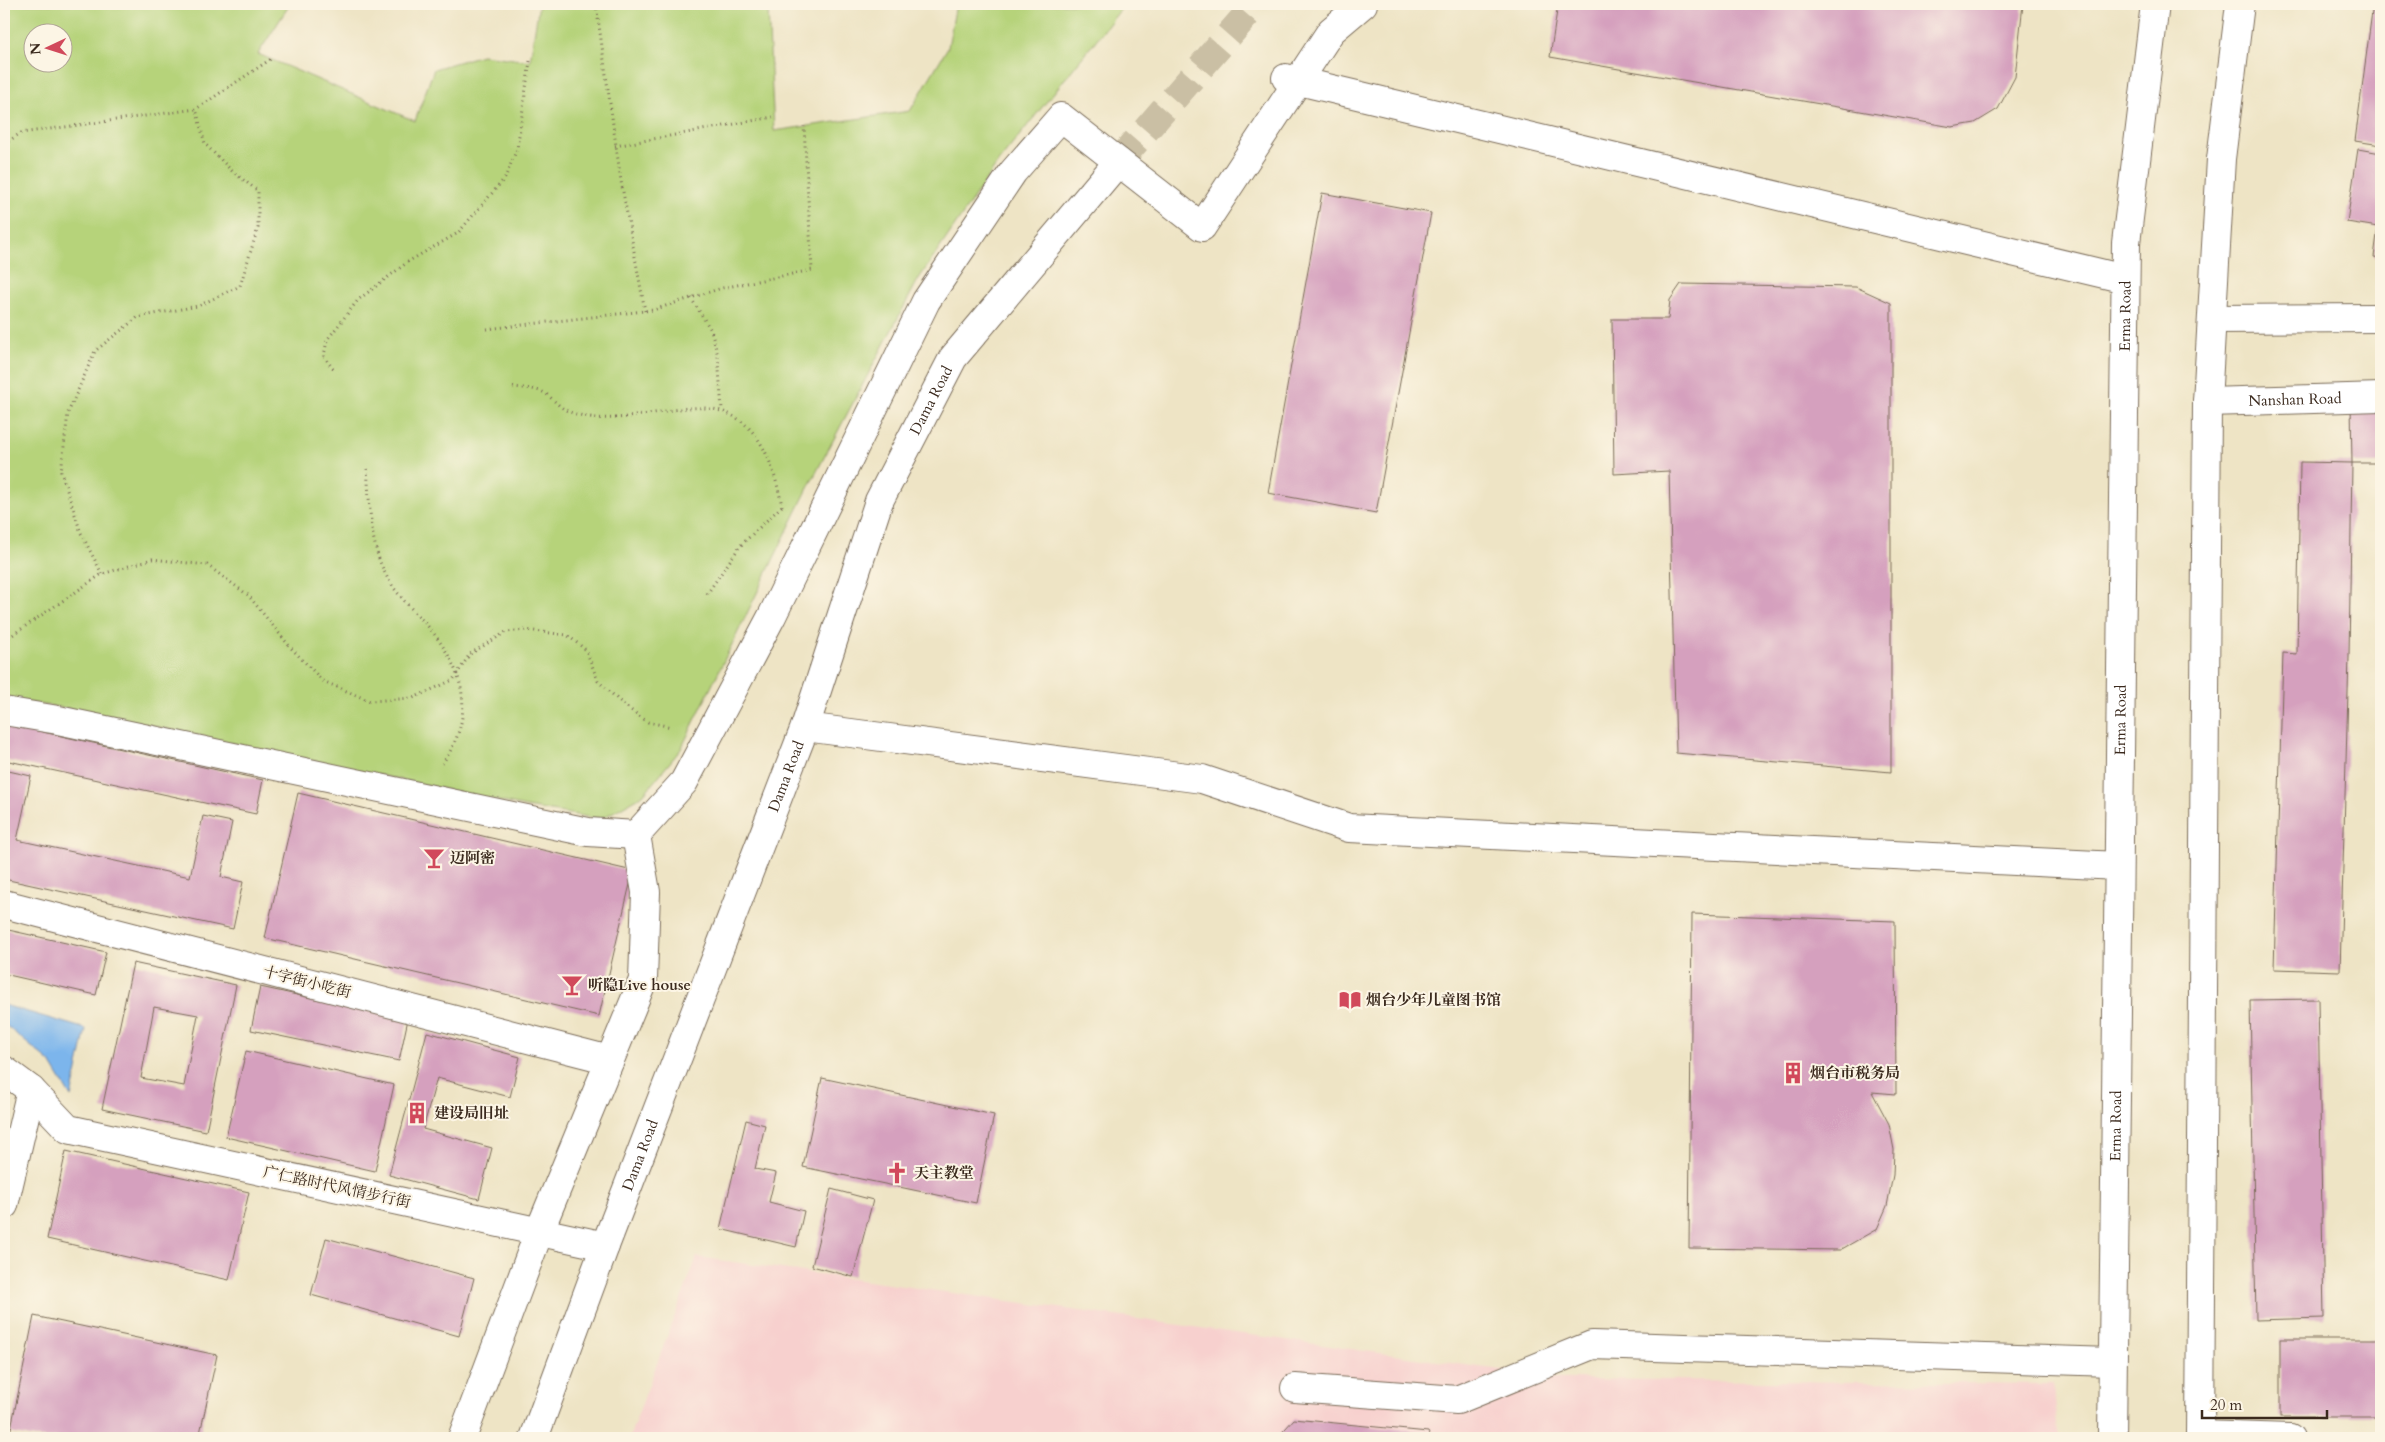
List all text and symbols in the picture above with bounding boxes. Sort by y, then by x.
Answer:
north arrow [22,22,72,72]
text: N [26,42,45,56]
street label: Erma Road [2115,280,2136,352]
street label: Dama Road [905,363,957,438]
street label: Nanshan Road [2248,388,2342,411]
street label: Erma Road [2110,684,2131,756]
street label: Dama Road [763,738,809,815]
bar icon: 迈阿密 [421,845,447,871]
place label: 迈阿密 [450,848,495,868]
street label: 十字街小吃街 [261,961,353,1003]
bar icon: 听隐Live house [559,972,585,998]
place label: 听隐Live house [588,975,691,995]
library icon: 烟台少年儿童图书馆 [1337,987,1363,1013]
place label: 烟台少年儿童图书馆 [1366,990,1501,1010]
building icon: 烟台市税务局 [1780,1060,1806,1086]
place label: 烟台市税务局 [1810,1063,1900,1083]
street label: Erma Road [2105,1090,2126,1162]
building icon: 建设局旧址 [404,1100,430,1126]
place label: 建设局旧址 [434,1103,509,1123]
street label: Dama Road [617,1117,663,1194]
church icon: 天主教堂 [884,1160,910,1186]
street label: 广仁路时代风情步行街 [262,1162,412,1212]
place label: 天主教堂 [914,1163,974,1183]
scale bar [2202,1387,2328,1419]
text: 20 m [2210,1395,2242,1415]

